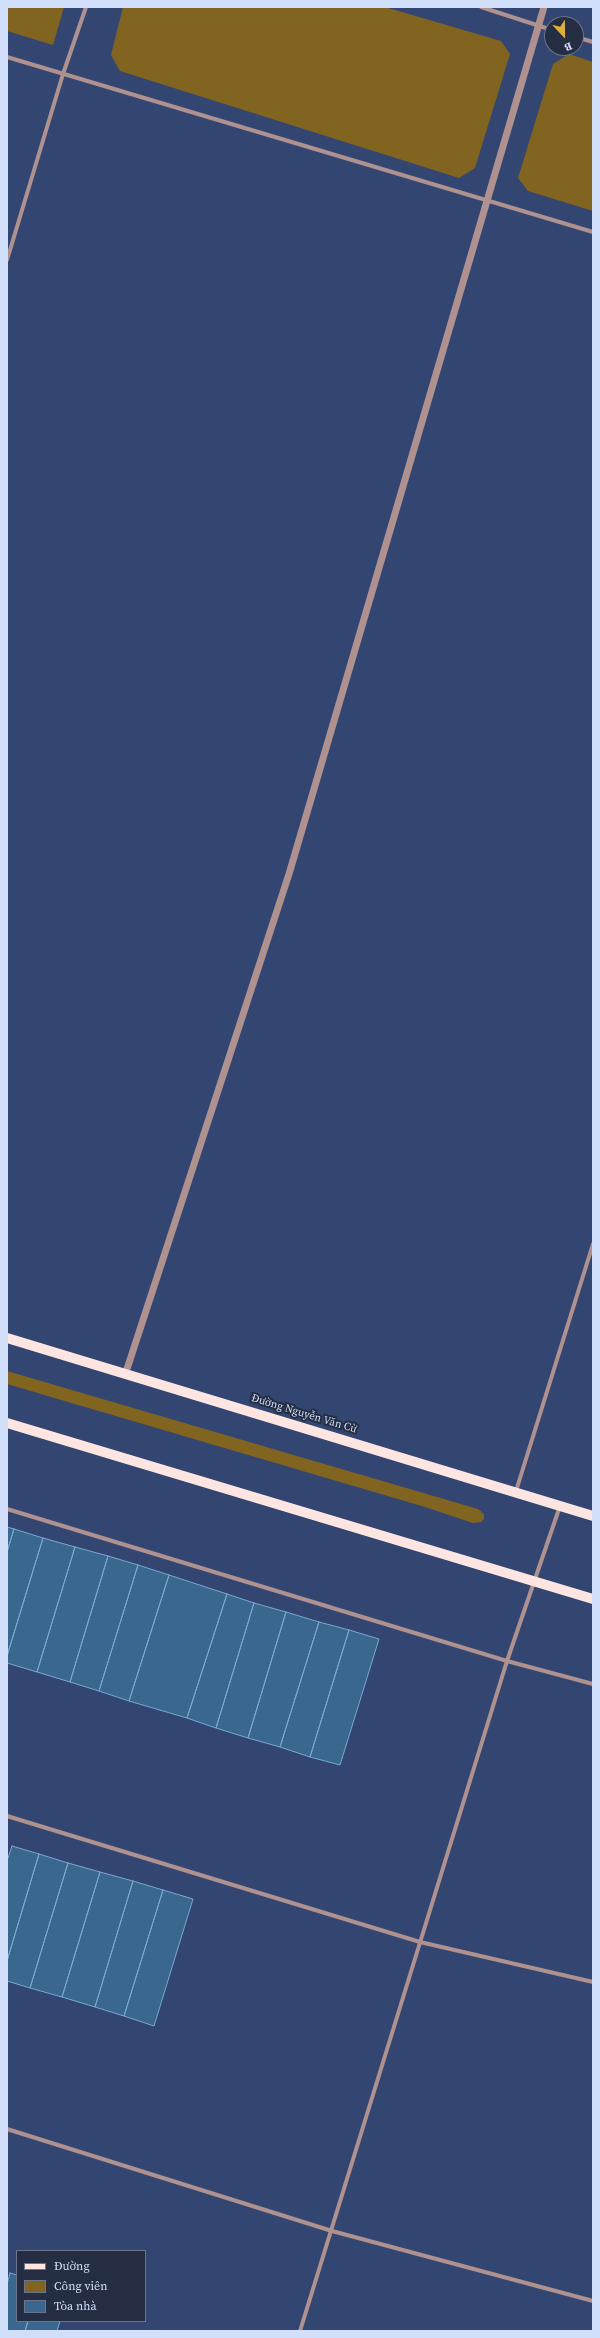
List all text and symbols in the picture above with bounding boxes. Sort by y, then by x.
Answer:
north arrow [544,16,584,56]
text: B [562,38,574,55]
street label: Đường Nguyễn Văn Cừ [250,1392,358,1436]
legend [16,2250,146,2322]
text: Đường [54,2258,90,2274]
text: Công viên [54,2278,107,2294]
text: Tòa nhà [54,2298,97,2314]

